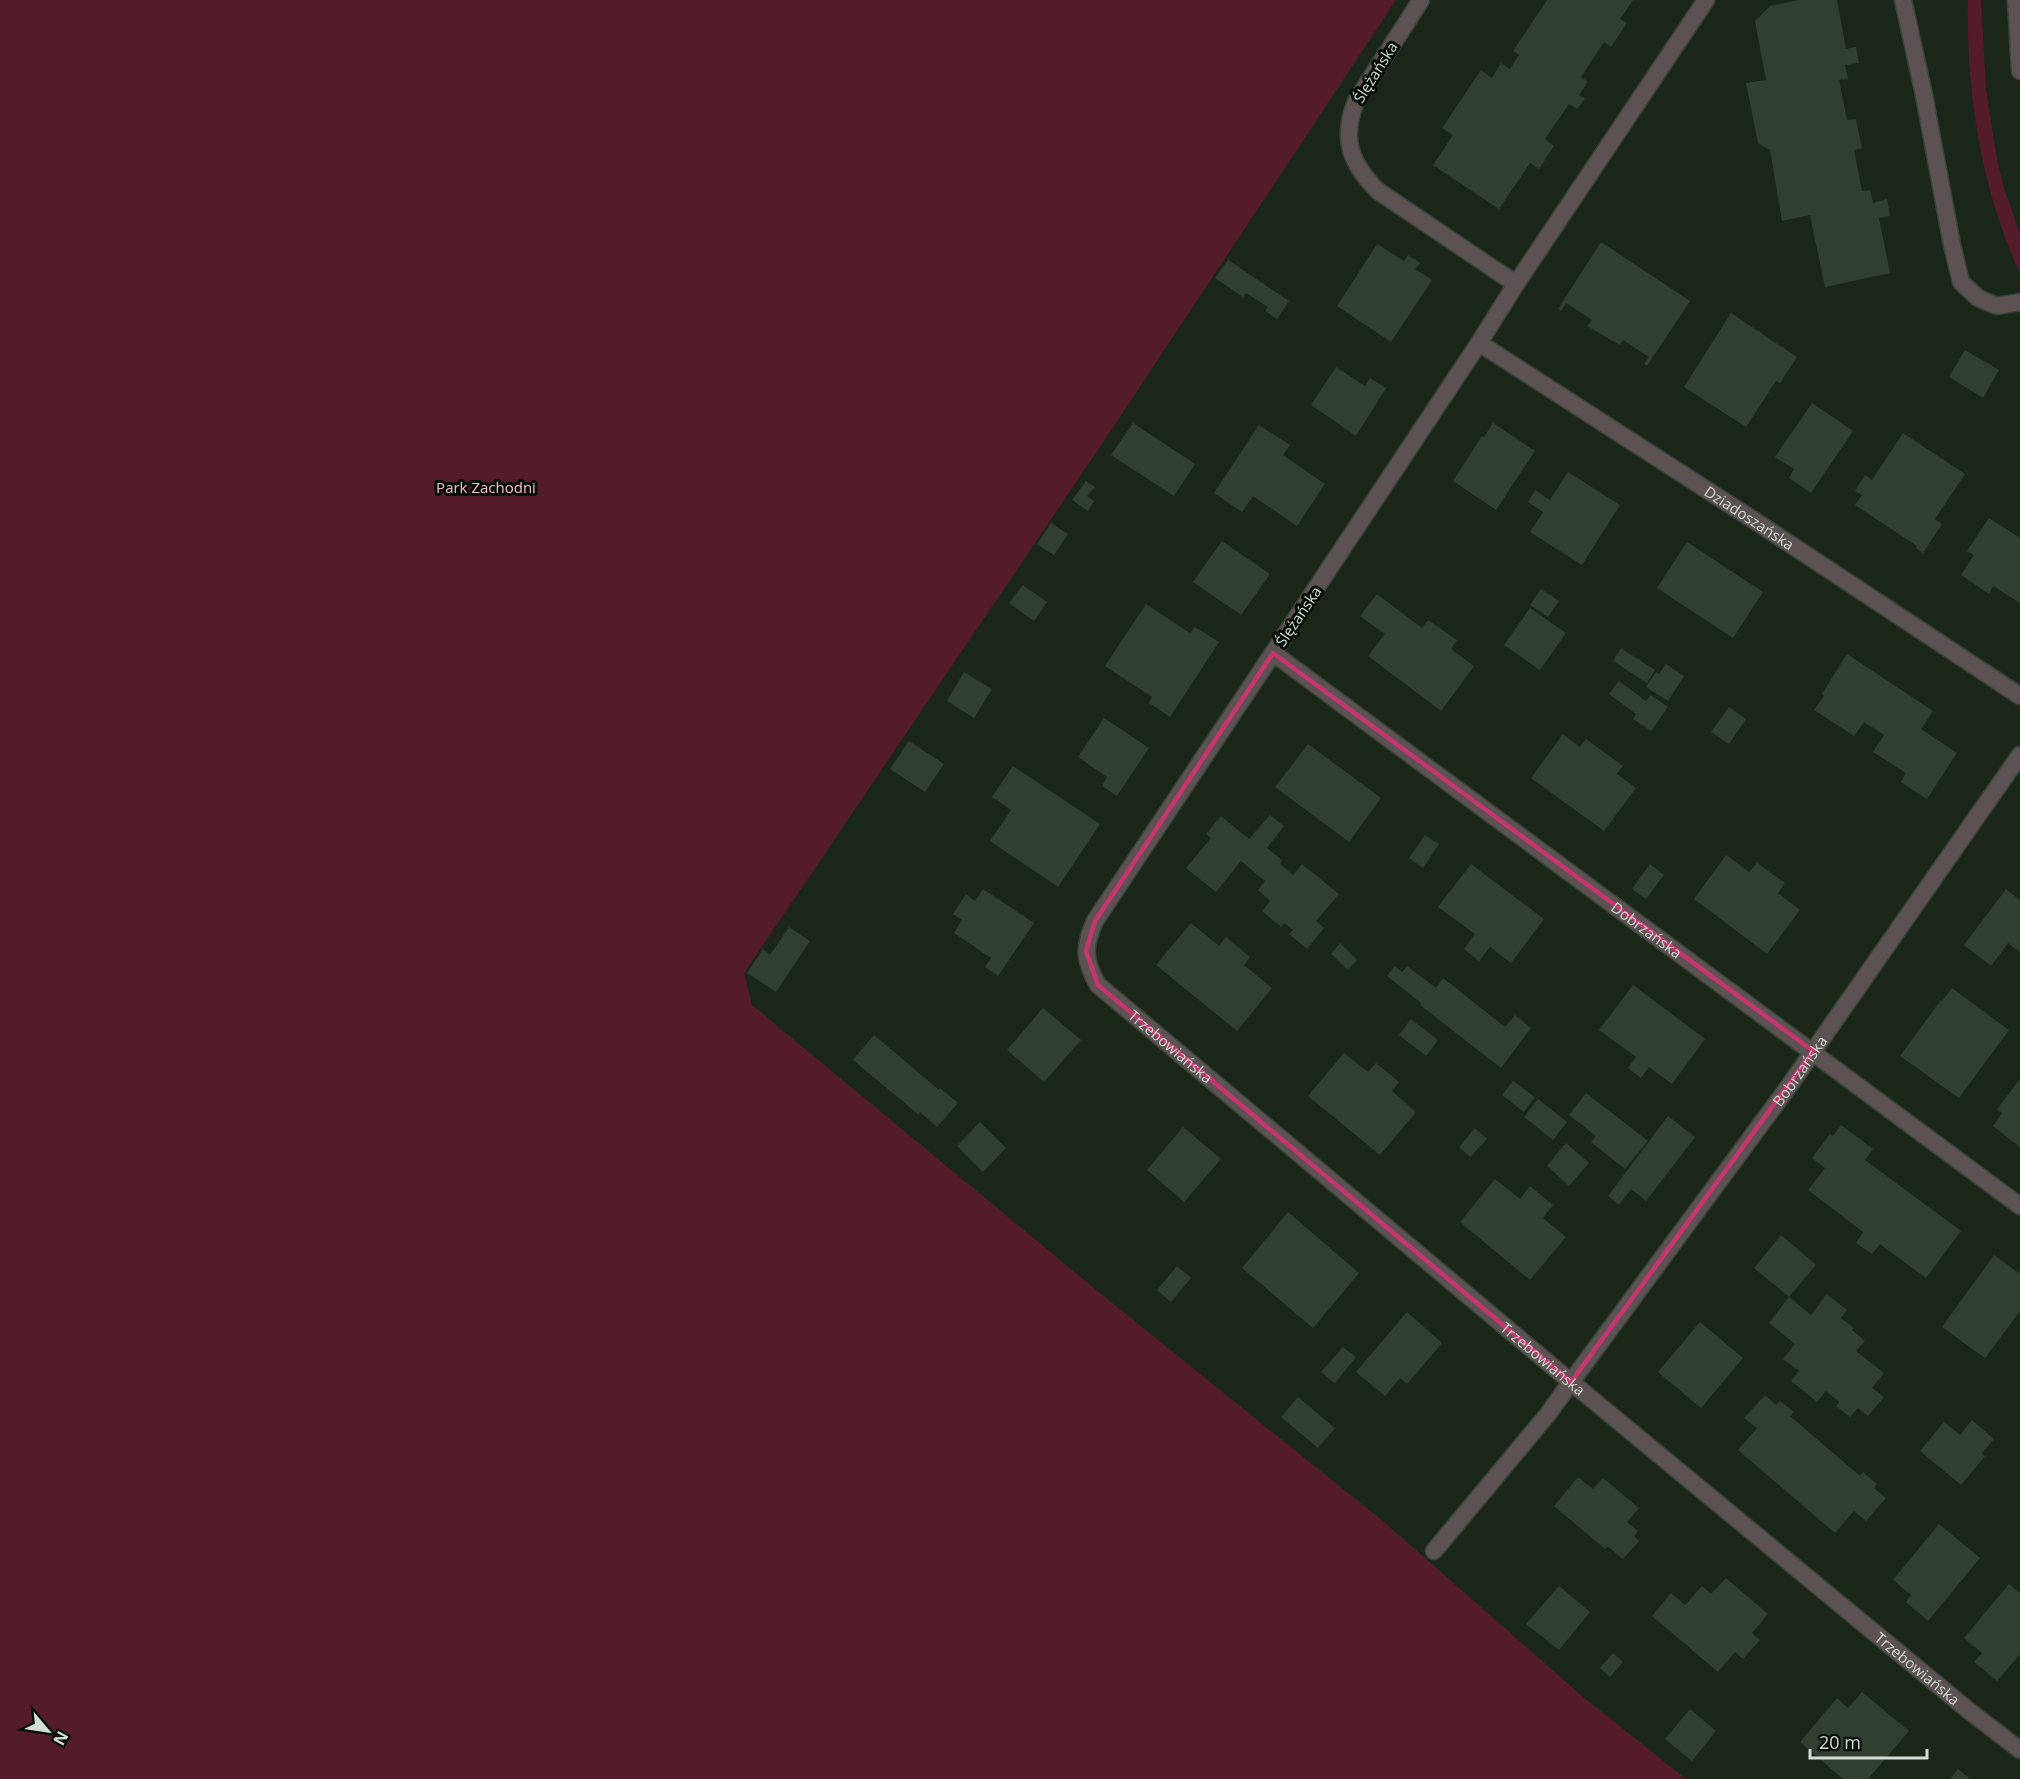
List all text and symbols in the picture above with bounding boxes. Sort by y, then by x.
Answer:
street label: Ślężańska [1348,38,1402,106]
park label: Park Zachodni [436,477,536,497]
street label: Dziadoszańska [1701,481,1798,554]
street label: Ślężańska [1271,582,1325,650]
street label: Dobrzańska [1607,897,1686,962]
street label: Trzebowiańska [1124,1005,1217,1087]
street label: Bobrzańska [1768,1032,1831,1110]
street label: Trzebowiańska [1497,1317,1590,1400]
street label: Trzebowiańska [1871,1627,1964,1709]
north arrow [18,1701,78,1761]
scale bar [1810,1722,1927,1760]
text: N [48,1727,74,1749]
text: 20 m [1819,1730,1861,1754]

